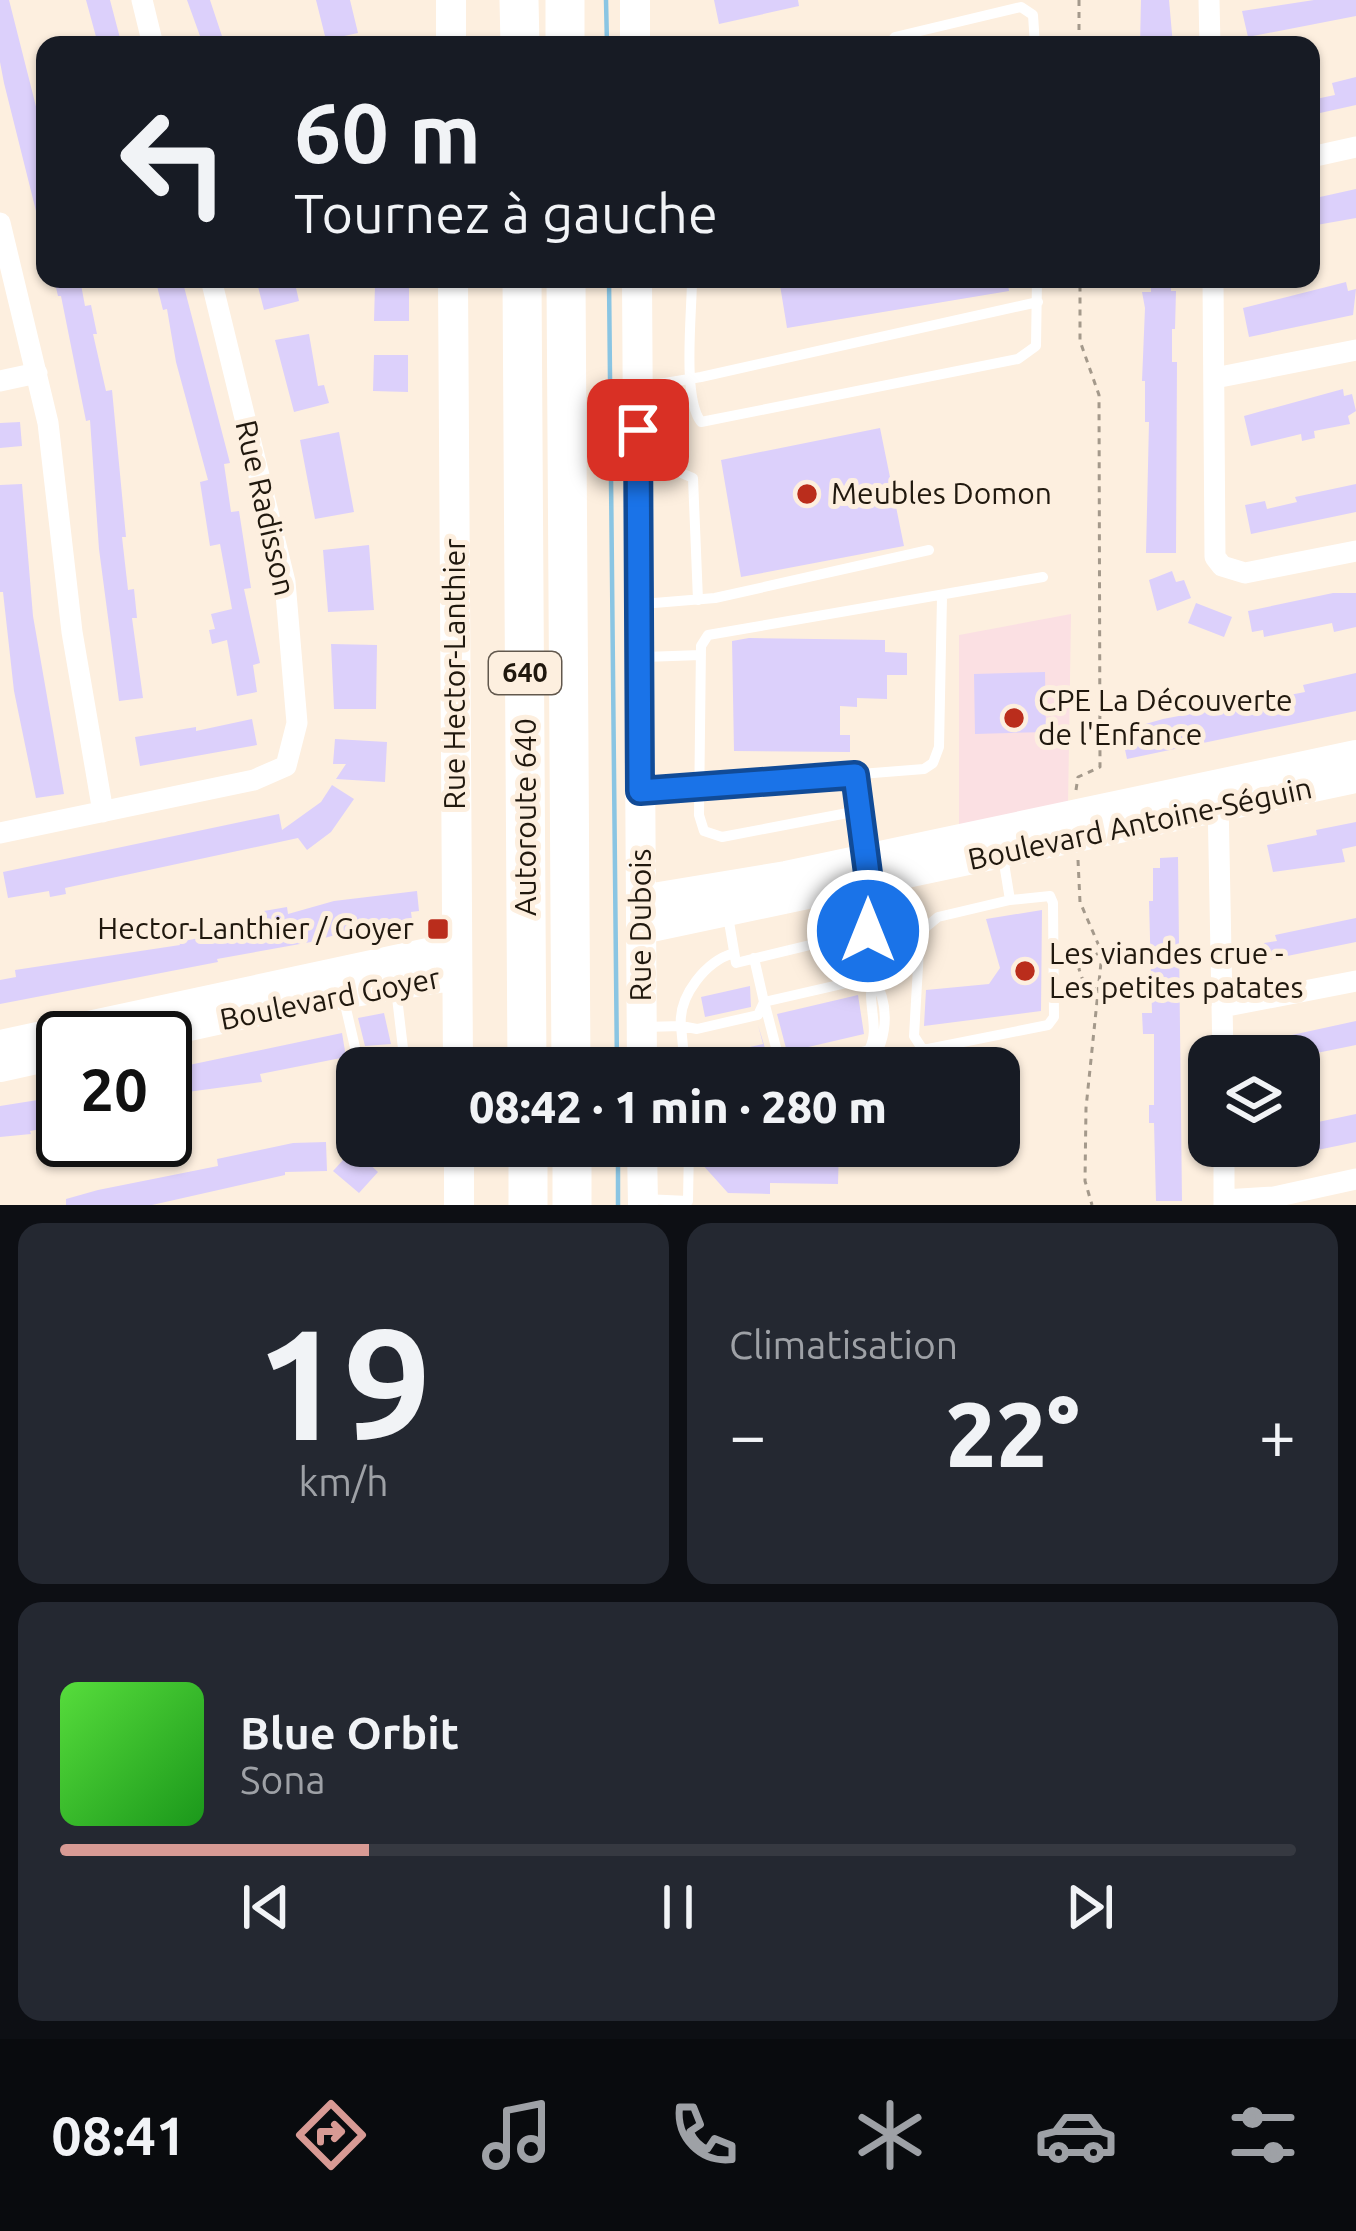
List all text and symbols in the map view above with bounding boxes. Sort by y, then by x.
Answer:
icon: left [96,84,252,240]
text: 60 m [294,85,481,179]
text: Tournez à gauche [294,183,718,243]
pin [587,379,689,481]
icon: arrive [605,397,671,463]
street label: Rue Radisson [229,417,303,599]
place label: Meubles Domon [831,476,1052,510]
marker: Meubles Domon [794,481,820,507]
street label: Rue Hector-Lanthier [437,538,471,810]
road number: 640 [489,652,561,694]
place label: CPE La Découverte de l'Enfance [1038,683,1293,751]
marker: CPE La Découverte de l'Enfance [1001,705,1027,731]
street label: Autoroute 640 [508,718,542,916]
street label: Boulevard Antoine-Séguin [965,770,1315,876]
street label: Rue Dubois [623,849,657,1001]
position arrow [805,868,931,994]
place label: Hector-Lanthier / Goyer [97,911,415,945]
marker: Hector-Lanthier / Goyer [425,916,451,942]
place label: Les viandes crue - Les petites patates [1049,936,1304,1004]
marker: Les viandes crue - Les petites patates [1012,958,1038,984]
street label: Boulevard Goyer [217,960,443,1036]
speed limit sign: 20 [36,1011,192,1167]
map controls [1188,1035,1320,1167]
button: layers [1188,1035,1320,1167]
text: 08:42 · 1 min · 280 m [469,1081,887,1132]
text: 19 [256,1295,431,1469]
text: Climatisation [729,1323,958,1366]
text: 22° [945,1383,1080,1484]
text: − [729,1397,766,1471]
text: + [1259,1397,1296,1471]
text: km/h [298,1460,389,1503]
text: Blue Orbit [240,1707,459,1758]
text: Sona [240,1758,326,1801]
icon: previous [233,1874,299,1940]
icon: pause [645,1874,711,1940]
icon: next [1057,1874,1123,1940]
icon: directions [289,2093,373,2177]
icon: music [475,2093,559,2177]
icon: phone [662,2093,746,2177]
icon: climate [848,2093,932,2177]
icon: car [1034,2093,1118,2177]
icon: filters [1221,2093,1305,2177]
text: 08:41 [51,2105,186,2165]

